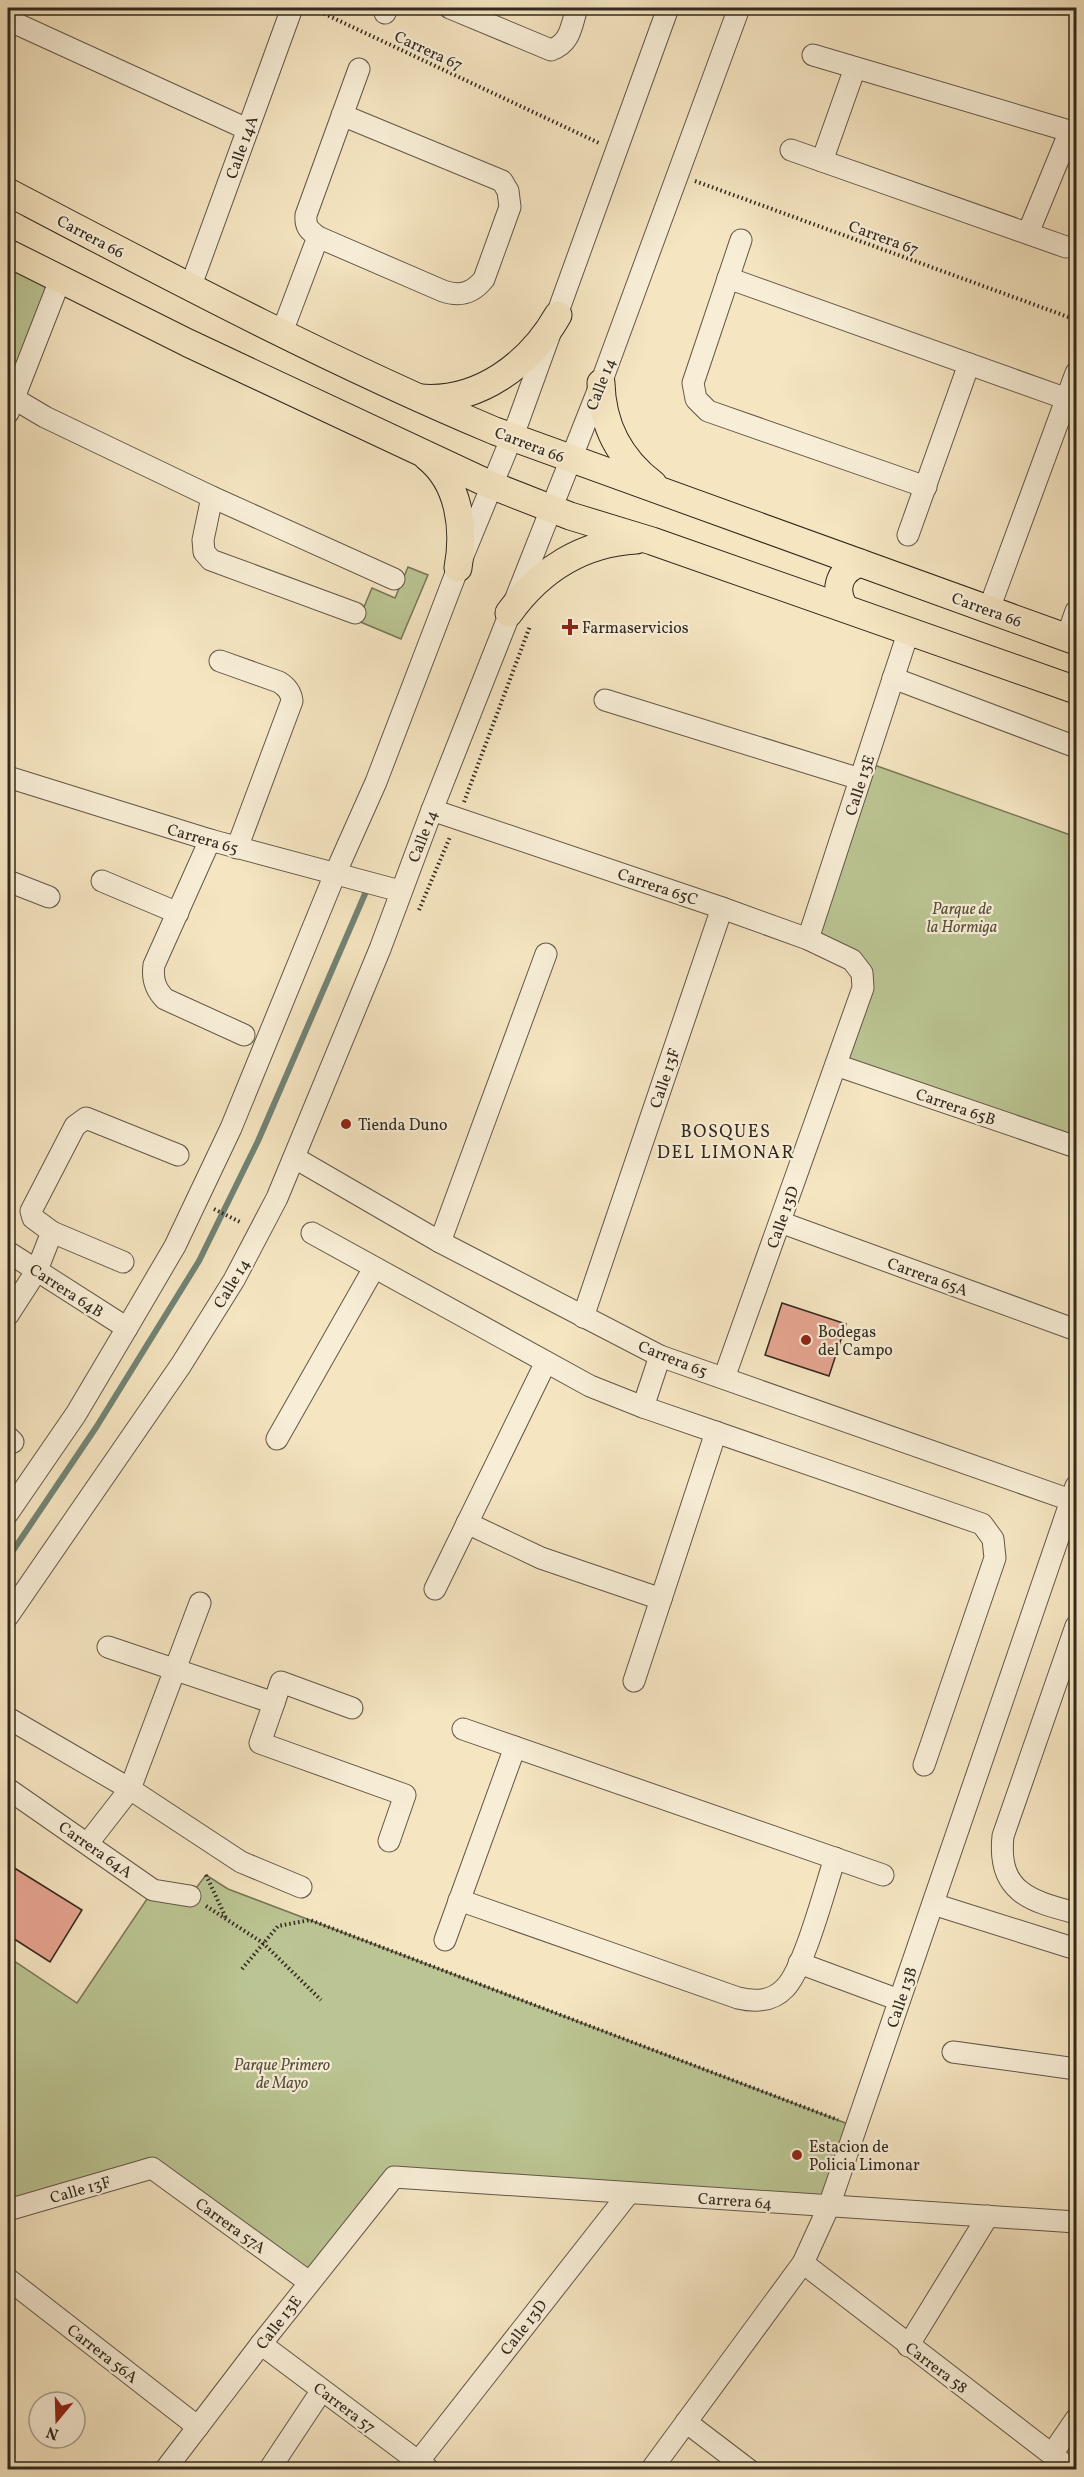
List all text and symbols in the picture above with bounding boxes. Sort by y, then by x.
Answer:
street label: Carrera 67 [390,26,466,77]
street label: Calle 14A [221,113,264,182]
street label: Carrera 66 [52,211,128,265]
street label: Carrera 67 [845,216,922,262]
street label: Calle 14 [582,355,622,414]
street label: Carrera 66 [491,422,568,469]
street label: Carrera 66 [948,588,1025,634]
place label: Farmaservicios [582,618,689,640]
marker: Farmaservicios [563,620,577,634]
street label: Calle 13E [841,752,881,819]
street label: Calle 14 [404,807,444,866]
street label: Carrera 65 [164,819,241,861]
street label: Carrera 65C [614,864,700,912]
park label: Parque de la Hormiga [927,899,998,939]
street label: Calle 13F [645,1046,686,1112]
street label: Carrera 65B [913,1084,998,1132]
place label: Tienda Duno [358,1115,447,1137]
marker: Tienda Duno [339,1117,353,1131]
district label: BOSQUES DEL LIMONAR [657,1120,795,1166]
street label: Calle 13D [762,1183,805,1252]
street label: Carrera 65A [884,1253,971,1303]
street label: Calle 14 [209,1255,256,1313]
street label: Carrera 64B [25,1259,107,1324]
place label: Bodegas del Campo [818,1322,893,1362]
marker: Bodegas del Campo [799,1333,813,1347]
street label: Carrera 65 [634,1336,710,1384]
street label: Carrera 64A [53,1817,136,1884]
street label: Calle 13B [882,1964,924,2031]
park label: Parque Primero de Mayo [234,2055,331,2095]
place label: Estacion de Policia Limonar [809,2137,920,2177]
marker: Estacion de Policia Limonar [790,2148,804,2162]
street label: Calle 13F [48,2172,113,2210]
street label: Carrera 64 [697,2188,773,2216]
street label: Carrera 57A [190,2194,270,2260]
street label: Calle 13E [252,2292,308,2355]
street label: Calle 13D [496,2296,553,2361]
street label: Carrera 56A [62,2320,142,2389]
street label: Carrera 58 [900,2338,972,2399]
street label: Carrera 57 [308,2378,380,2439]
north arrow [27,2390,87,2450]
text: N [43,2420,62,2445]

